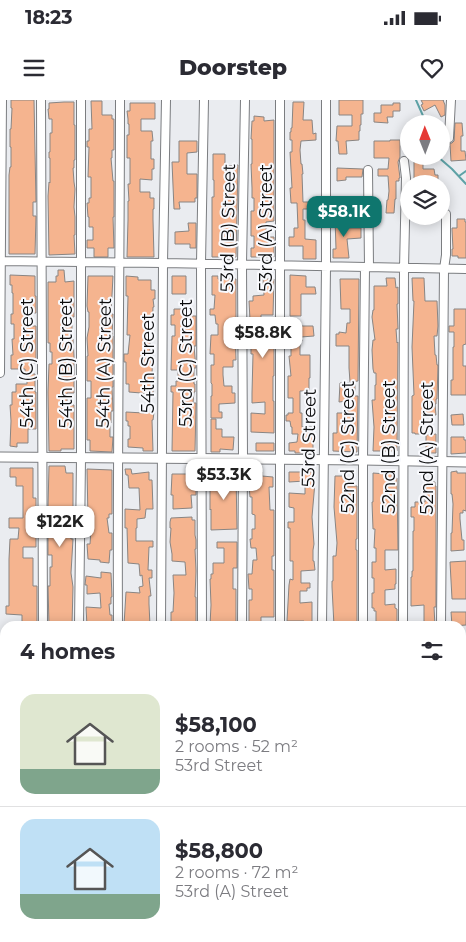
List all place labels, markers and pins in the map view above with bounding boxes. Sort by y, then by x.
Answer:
pin: $58.1K [303,196,385,238]
pin: $58.8K [222,316,304,359]
pin: $53.3K [183,458,265,501]
pin: $122K [25,506,95,548]

